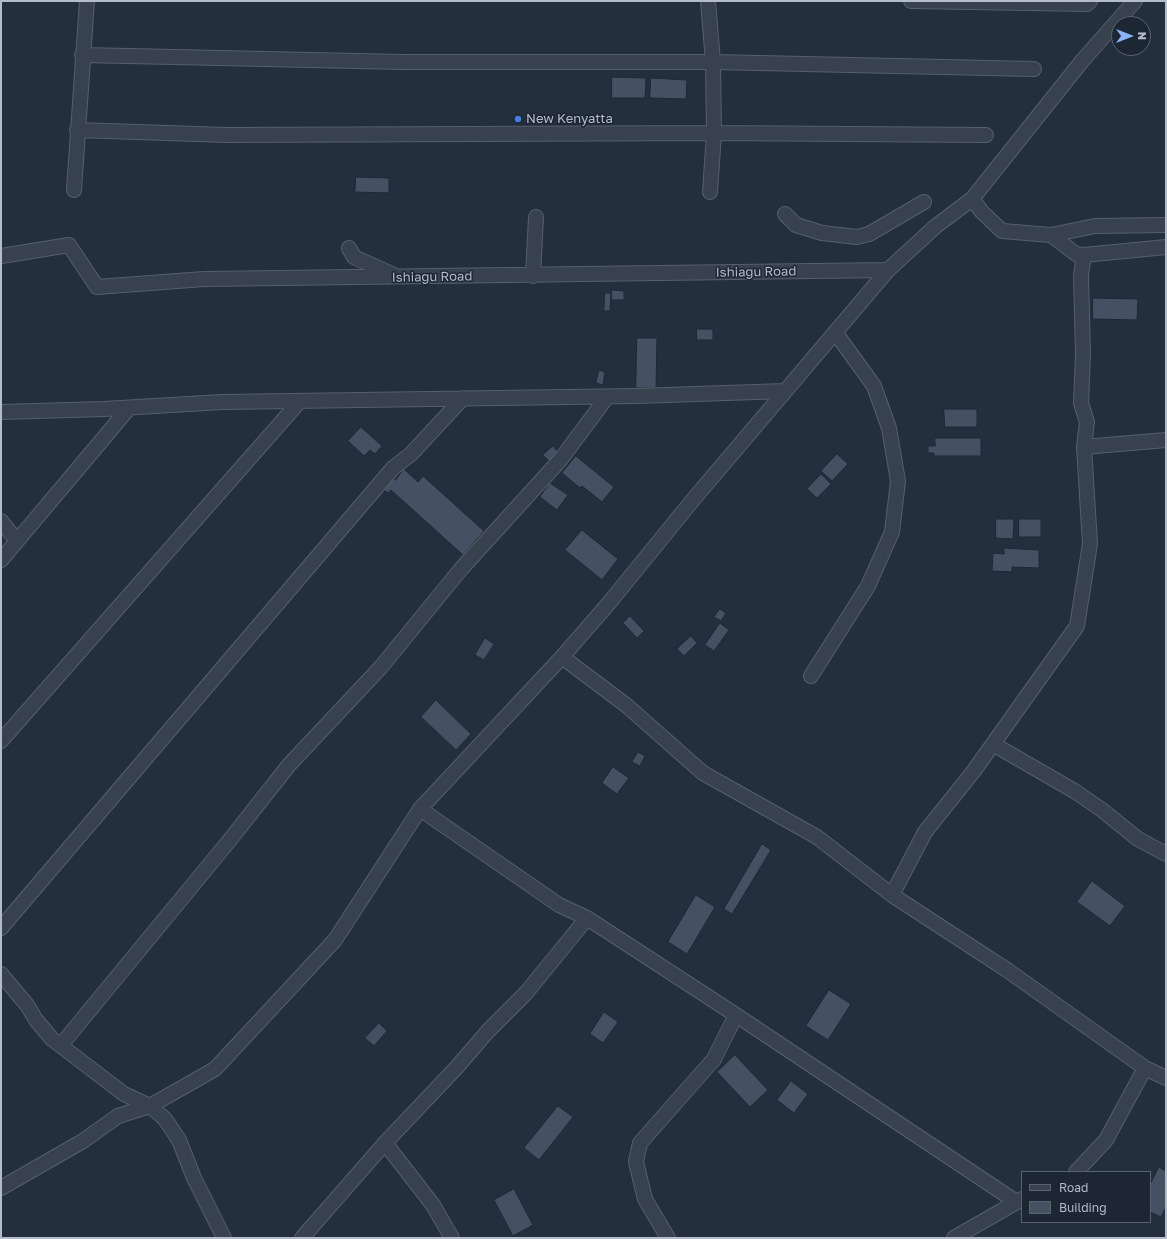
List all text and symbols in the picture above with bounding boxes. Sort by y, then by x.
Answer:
north arrow [1111,16,1151,56]
text: N [1136,32,1149,40]
place label: New Kenyatta [526,111,613,127]
marker: New Kenyatta [513,114,523,124]
street label: Ishiagu Road [715,263,797,281]
street label: Ishiagu Road [391,268,473,286]
legend [1021,1171,1151,1223]
text: Road [1059,1180,1088,1195]
text: Building [1059,1200,1107,1215]

